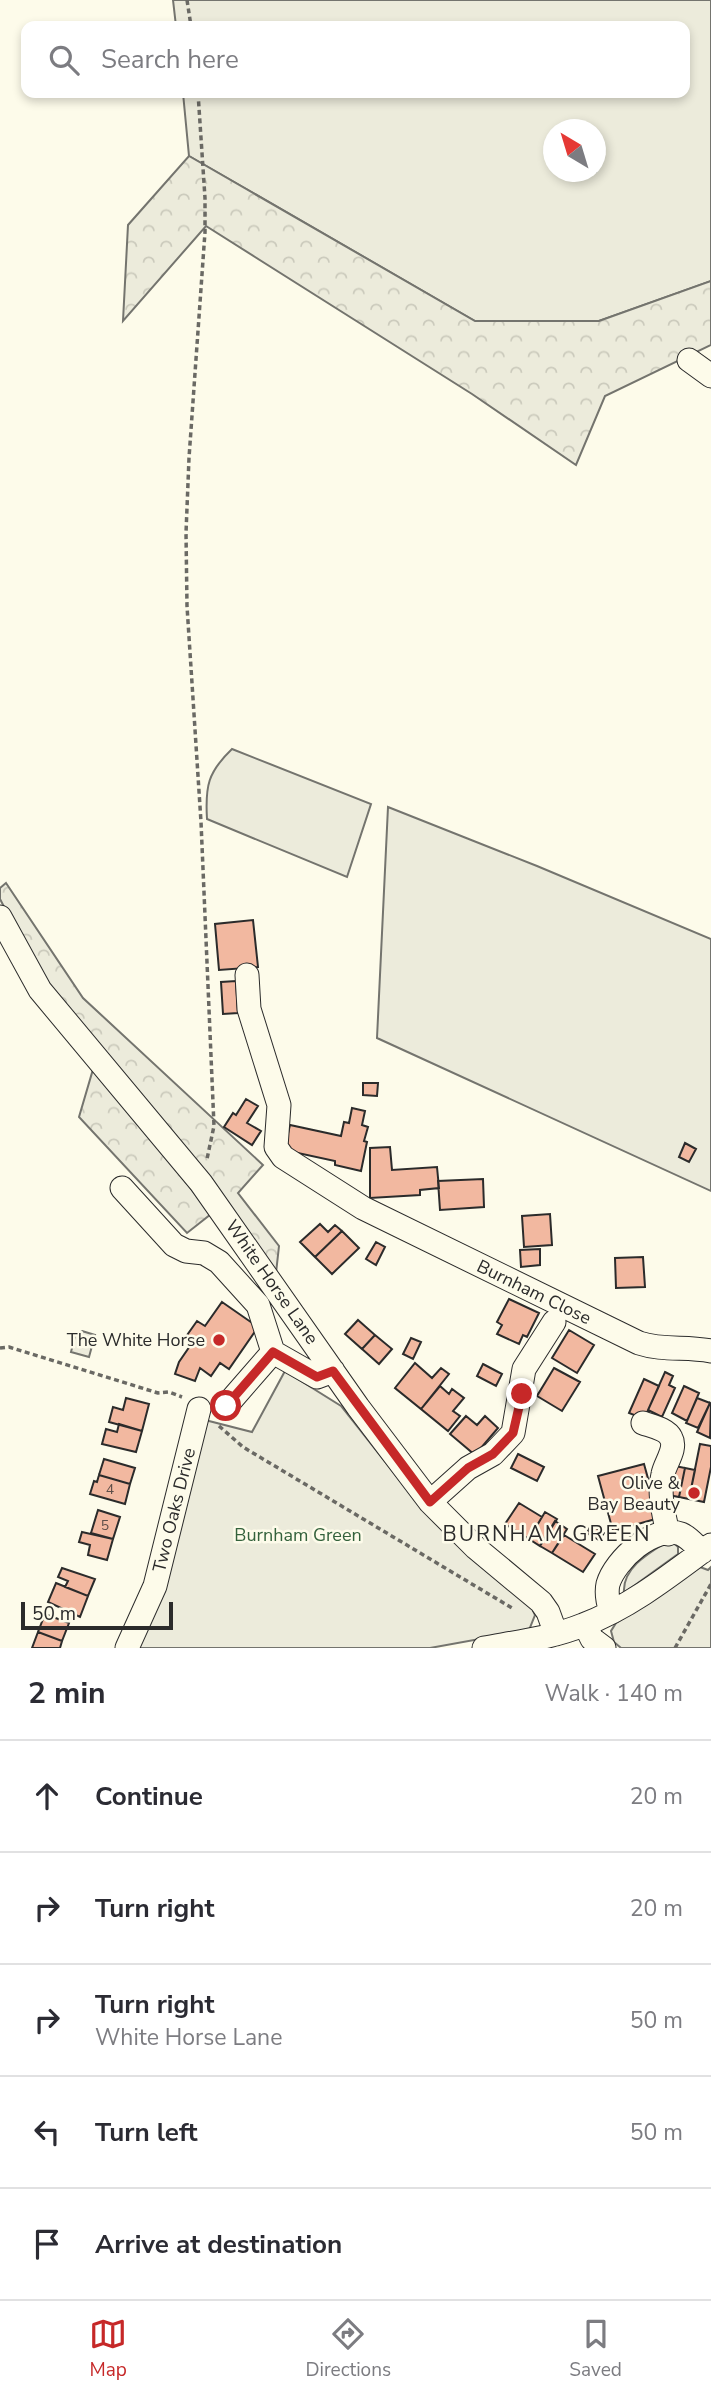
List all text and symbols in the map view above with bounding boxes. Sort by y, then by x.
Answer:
search box [21,21,690,98]
icon: search [45,41,83,79]
text: Search here [101,42,239,77]
north arrow [543,119,606,182]
street label: White Horse Lane [220,1215,324,1349]
street label: Burnham Close [473,1254,595,1330]
place label: The White Horse [67,1328,205,1352]
marker: The White Horse [211,1332,227,1348]
route end [506,1378,537,1409]
route start [210,1390,241,1421]
street label: Two Oaks Drive [147,1445,201,1575]
place label: Olive & Bay Beauty [587,1471,681,1516]
house number: 4 [106,1480,114,1499]
marker: Olive & Bay Beauty [686,1485,702,1501]
house number: 5 [101,1516,109,1535]
district label: BURNHAM GREEN [442,1520,652,1548]
park label: Burnham Green [234,1523,362,1547]
scale bar [21,1599,173,1631]
text: 50 m [32,1601,76,1627]
text: 2 min [28,1673,106,1714]
text: Walk · 140 m [544,1678,683,1709]
icon: ahead [28,1777,66,1815]
text: Continue [95,1779,203,1814]
text: 20 m [630,1781,683,1812]
icon: right [28,1889,66,1927]
text: Turn right [95,1891,214,1926]
text: 20 m [630,1893,683,1924]
text: Turn right [95,1987,214,2022]
icon: right [28,2001,66,2039]
text: 50 m [630,2005,683,2036]
text: White Horse Lane [95,2022,282,2053]
icon: left [28,2113,66,2151]
text: Turn left [95,2115,198,2150]
text: 50 m [630,2117,683,2148]
icon: arrive [28,2225,66,2263]
text: Arrive at destination [95,2227,342,2262]
tab: Map [89,2315,127,2383]
tab: Directions [305,2315,391,2383]
tab: Saved [569,2315,622,2383]

